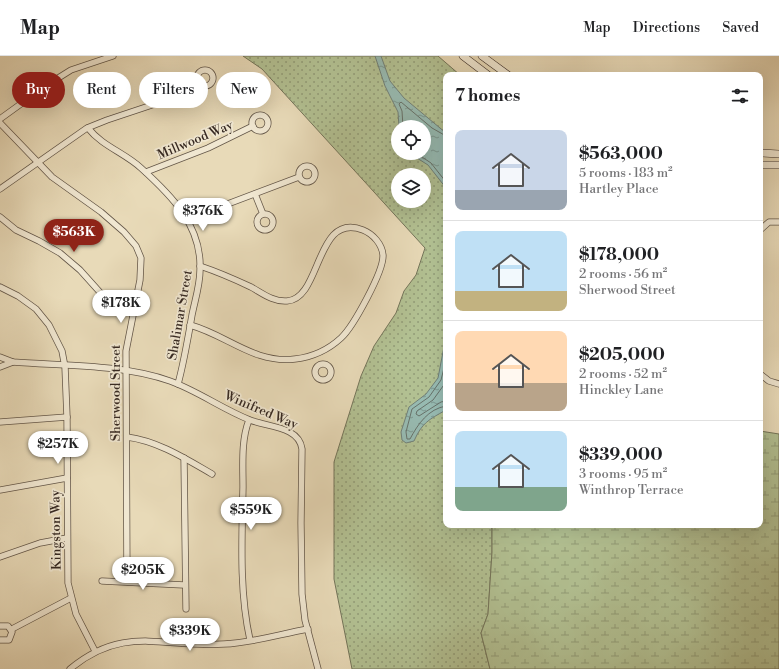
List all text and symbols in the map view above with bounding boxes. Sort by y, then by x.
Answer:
text: Map [20,16,60,40]
text: Map [583,19,611,37]
text: Directions [633,19,700,37]
text: Saved [722,19,759,37]
chip: Buy [12,72,65,108]
chip: Rent [73,72,131,108]
chip: Filters [139,72,208,108]
chip: New [216,72,271,108]
text: 7 homes [455,85,520,107]
icon: filters [729,85,751,107]
street label: Millwood Way [155,117,236,163]
map controls [391,120,431,208]
button: locate [391,120,431,160]
text: $563,000 [579,143,663,165]
icon: home [487,146,535,194]
text: 5 rooms · 183 m² [579,165,673,181]
button: layers [391,168,431,208]
text: Hartley Place [579,181,659,197]
pin: $376K [175,198,231,232]
text: $376K [182,203,224,219]
pin: $563K [46,219,102,253]
text: $563K [53,224,95,240]
text: $178,000 [579,244,659,266]
icon: home [487,247,535,295]
text: 2 rooms · 56 m² [579,266,667,282]
street label: Shalimar Street [164,268,196,361]
text: Sherwood Street [579,282,676,298]
pin: $178K [93,290,149,324]
text: $178K [101,295,141,311]
street label: Sherwood Street [108,344,124,441]
text: $205,000 [579,344,665,366]
icon: home [487,347,535,395]
text: 2 rooms · 52 m² [579,366,667,382]
text: Hinckley Lane [579,382,664,398]
street label: Winifred Way [221,387,301,433]
pin: $257K [30,431,86,465]
text: $257K [37,436,79,452]
text: $339,000 [579,444,663,466]
icon: home [487,447,535,495]
text: 3 rooms · 95 m² [579,466,667,482]
text: Winthrop Terrace [579,482,684,498]
street label: Kingston Way [47,489,65,570]
pin: $559K [223,497,279,531]
text: $559K [230,502,272,518]
pin: $205K [115,557,171,591]
text: $205K [121,562,165,578]
pin: $339K [162,618,218,652]
text: $339K [169,623,211,639]

